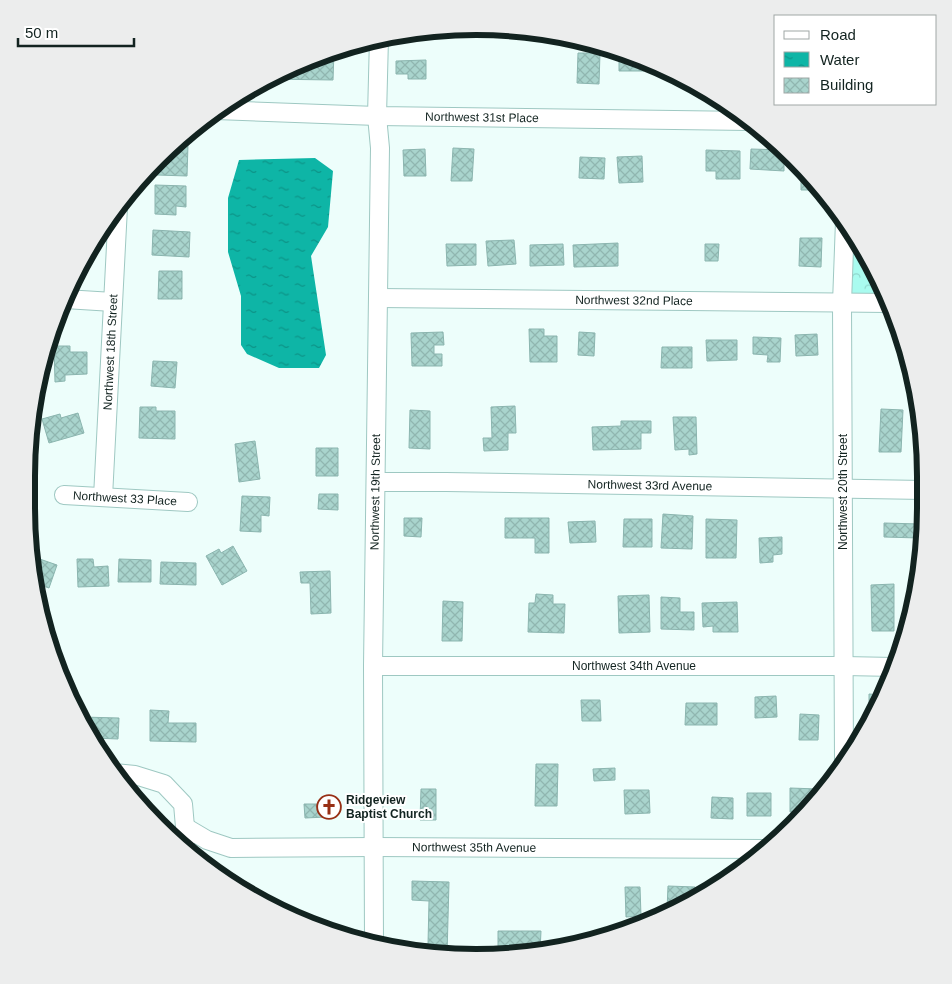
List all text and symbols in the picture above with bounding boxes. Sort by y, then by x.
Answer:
scale bar [18,15,134,47]
legend [774,15,937,105]
text: 50 m [25,24,58,41]
text: Road [820,26,856,43]
text: Water [820,51,859,68]
text: Building [820,76,873,93]
street label: Northwest 31st Place [425,110,539,125]
street label: Northwest 18th Street [100,293,121,411]
street label: Northwest 32nd Place [575,293,693,308]
street label: Northwest 19th Street [368,433,383,550]
street label: Northwest 20th Street [836,433,850,550]
street label: Northwest 33rd Avenue [588,477,713,493]
street label: Northwest 33 Place [72,489,178,508]
street label: Northwest 34th Avenue [572,659,696,673]
place label: Ridgeview Baptist Church [346,793,432,821]
church icon: Ridgeview Baptist Church [316,794,342,820]
street label: Northwest 35th Avenue [412,840,537,855]

